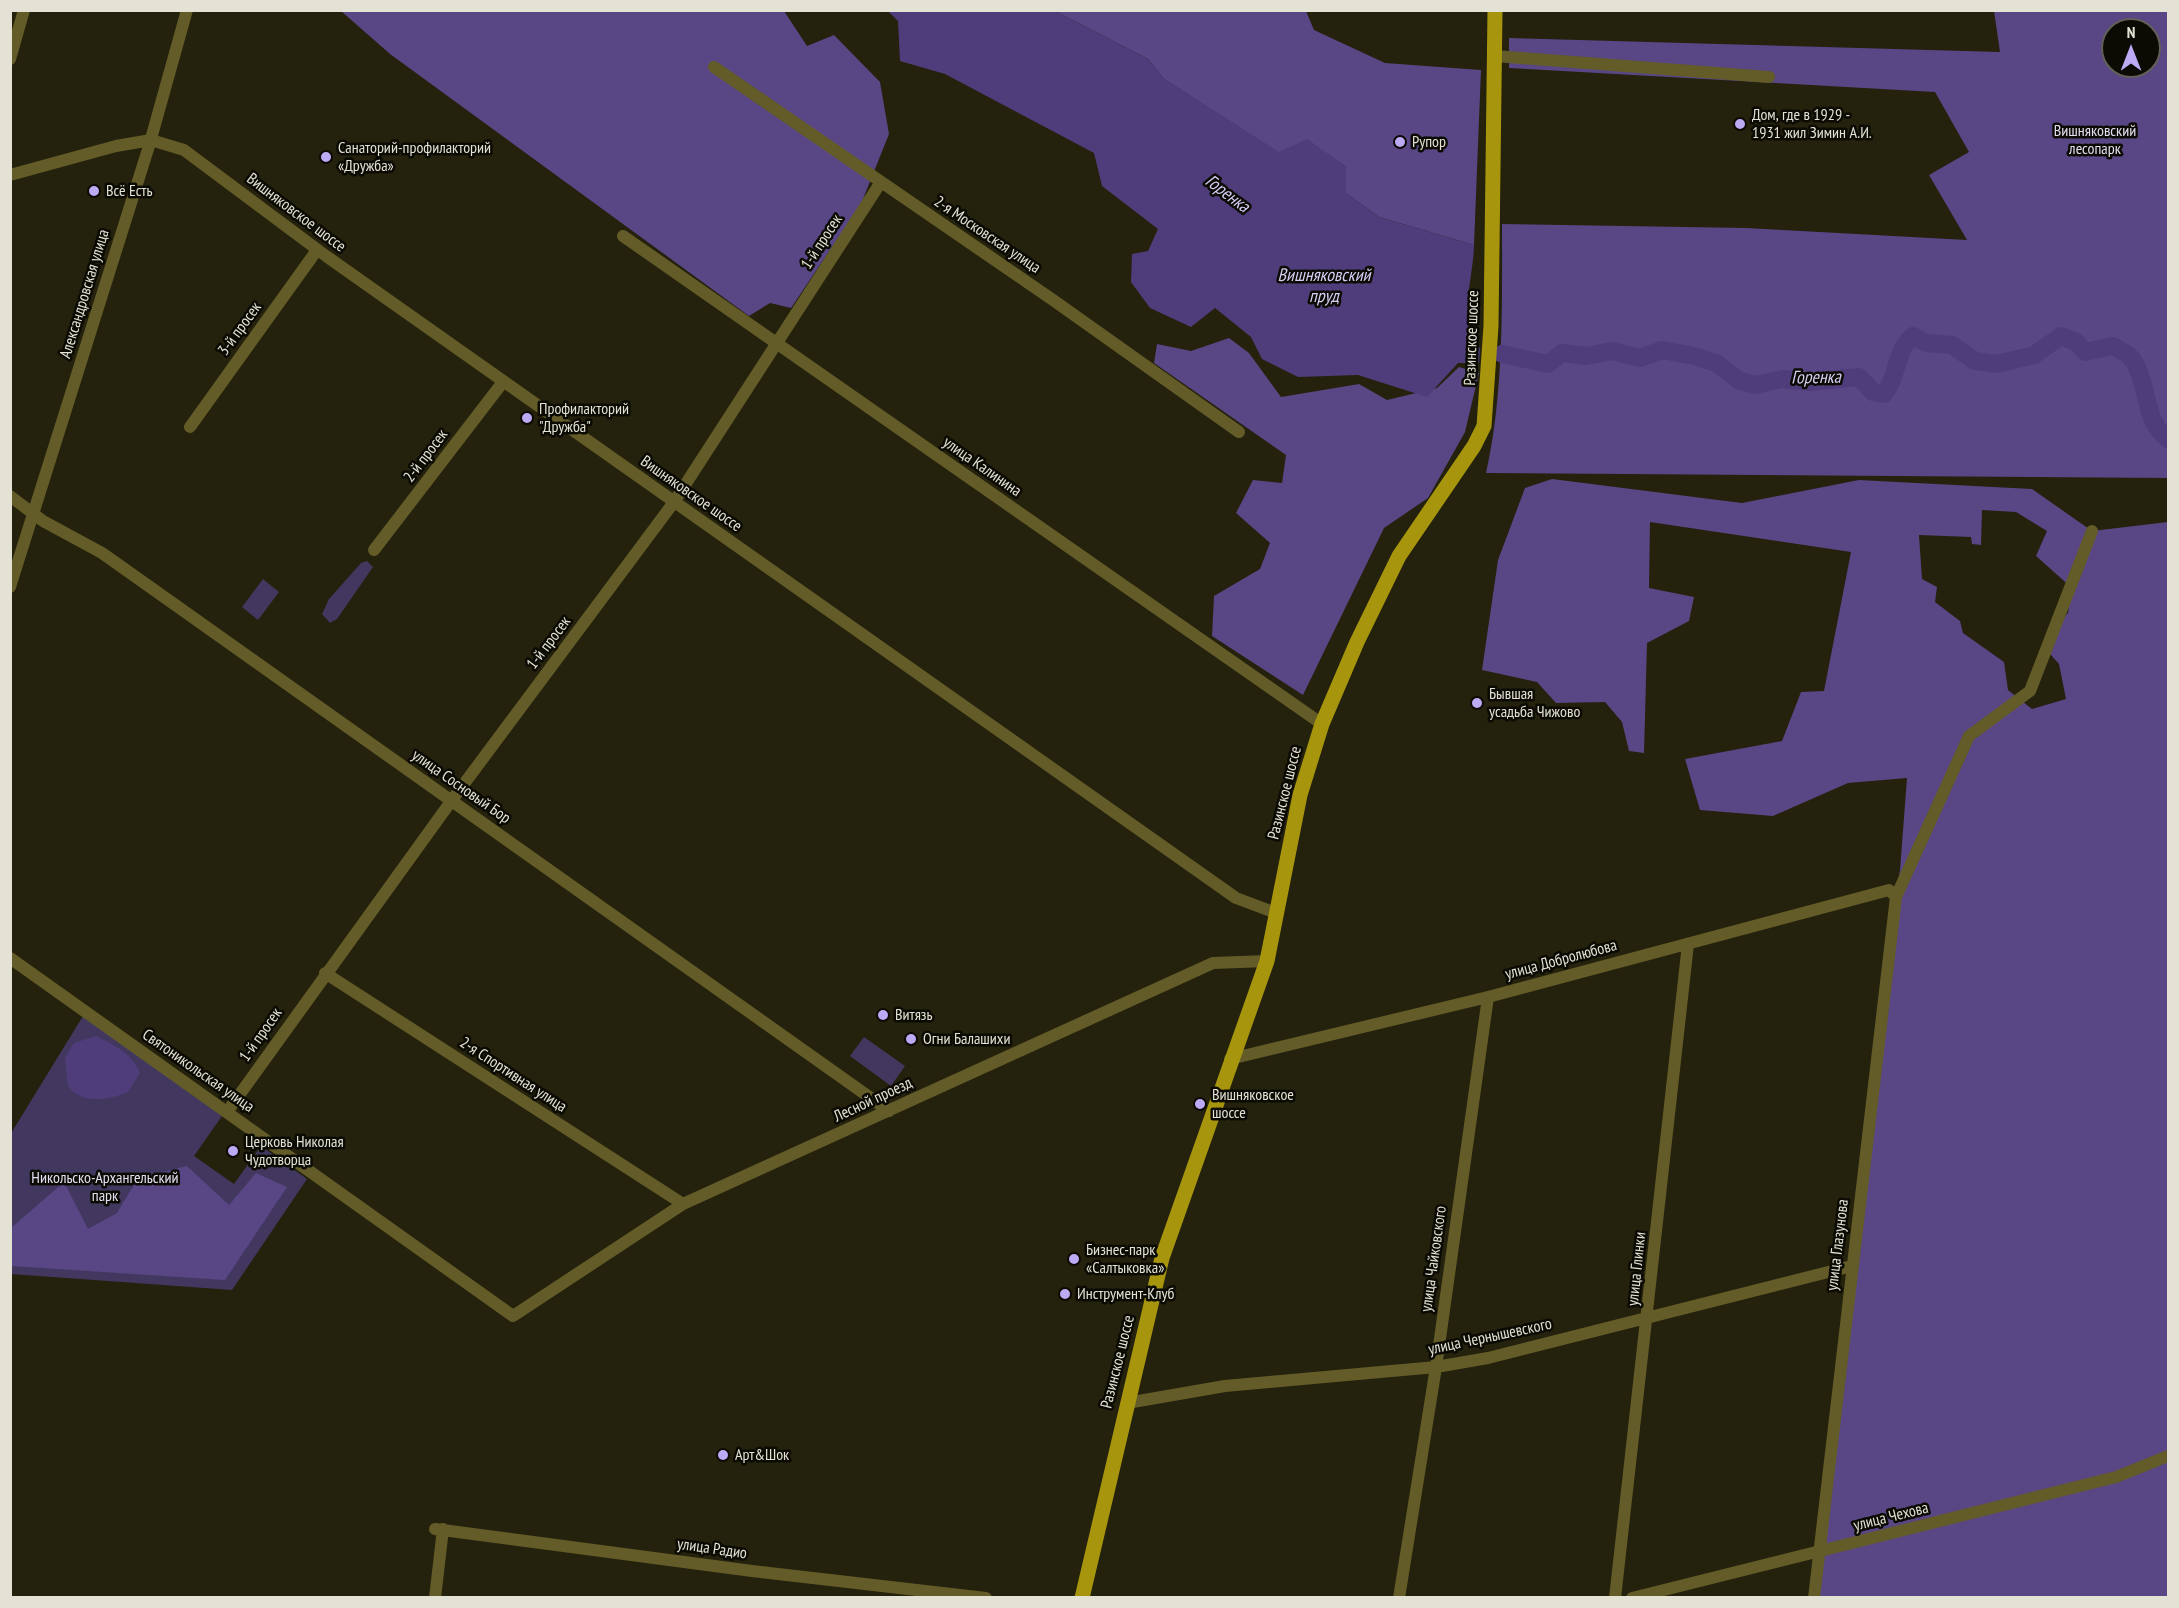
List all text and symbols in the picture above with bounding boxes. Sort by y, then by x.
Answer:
north arrow [2101,18,2161,78]
text: N [2127,22,2135,42]
place label: Дом, где в 1929 - 1931 жил Зимин А.И. [1752,105,1872,143]
marker: Дом, где в 1929 - 1931 жил Зимин А.И. [1733,117,1747,131]
park label: Вишняковский лесопарк [2054,121,2136,159]
place label: Рупор [1412,132,1446,152]
marker: Рупор [1393,135,1407,149]
place label: Санаторий-профилакторий «Дружба» [338,138,491,176]
marker: Санаторий-профилакторий «Дружба» [319,150,333,164]
street label: Вишняковское шоссе [243,169,349,257]
water label: Горенка [1201,170,1253,218]
place label: Всё Есть [106,181,153,201]
marker: Всё Есть [87,184,101,198]
street label: 2-я Московская улица [930,192,1044,278]
street label: 1-й просек [797,211,847,273]
street label: Александровская улица [56,227,114,361]
water label: Вишняковский пруд [1278,265,1370,308]
street label: Разинское шоссе [1461,290,1483,386]
street label: 3-й просек [214,299,266,359]
water label: Горенка [1791,367,1841,389]
place label: Профилакторий "Дружба" [539,399,629,437]
marker: Профилакторий "Дружба" [520,411,534,425]
street label: 2-й просек [400,426,452,486]
street label: улица Калинина [939,433,1025,501]
street label: Вишняковское шоссе [637,452,745,536]
street label: 1-й просек [523,613,575,673]
place label: Бывшая усадьба Чижово [1489,684,1580,722]
marker: Бывшая усадьба Чижово [1470,696,1484,710]
street label: Разинское шоссе [1264,744,1306,842]
street label: улица Сосновый Бор [408,746,514,828]
street label: улица Добролюбова [1503,936,1619,984]
street label: 1-й просек [236,1004,286,1066]
place label: Витязь [895,1005,933,1025]
marker: Витязь [876,1008,890,1022]
street label: Святоникольская улица [138,1025,258,1117]
place label: Огни Балашихи [923,1029,1010,1049]
marker: Огни Балашихи [904,1032,918,1046]
street label: 2-я Спортивная улица [456,1033,570,1117]
street label: Лесной проезд [831,1073,915,1127]
place label: Вишняковское шоссе [1212,1085,1294,1123]
marker: Вишняковское шоссе [1193,1097,1207,1111]
place label: Церковь Николая Чудотворца [245,1132,344,1170]
marker: Церковь Николая Чудотворца [226,1144,240,1158]
park label: Никольско-Архангельский парк [31,1168,179,1206]
street label: улица Глазунова [1823,1198,1853,1292]
street label: улица Чайковского [1417,1205,1451,1313]
street label: улица Глинки [1624,1231,1650,1307]
place label: Бизнес-парк «Салтыковка» [1086,1240,1164,1278]
marker: Бизнес-парк «Салтыковка» [1067,1252,1081,1266]
place label: Инструмент-Клуб [1077,1284,1174,1304]
marker: Инструмент-Клуб [1058,1287,1072,1301]
street label: Разинское шоссе [1097,1313,1139,1411]
street label: улица Чернышевского [1426,1315,1554,1359]
place label: Арт&Шок [735,1445,789,1465]
marker: Арт&Шок [716,1448,730,1462]
street label: улица Чехова [1852,1498,1930,1536]
street label: улица Радио [676,1535,748,1563]

